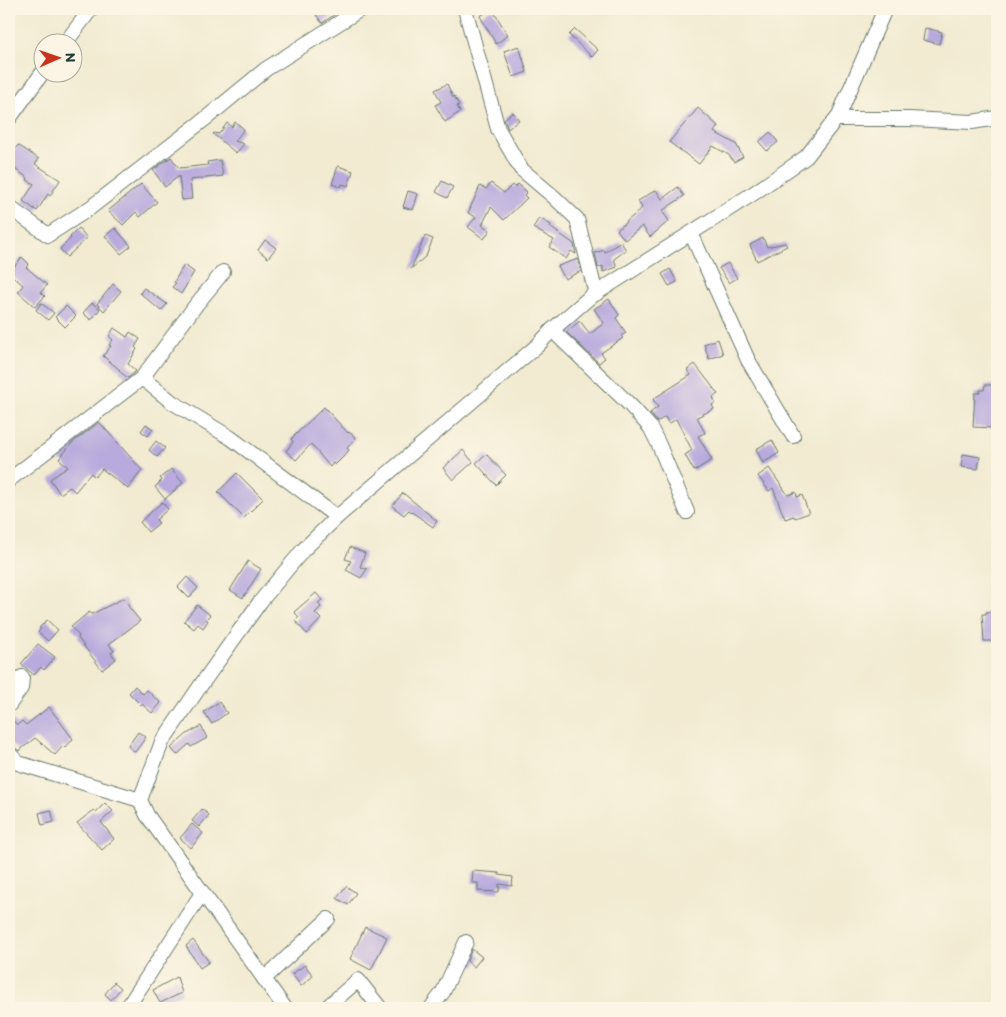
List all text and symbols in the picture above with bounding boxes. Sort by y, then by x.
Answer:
north arrow [32,32,82,82]
text: N [62,53,79,63]

